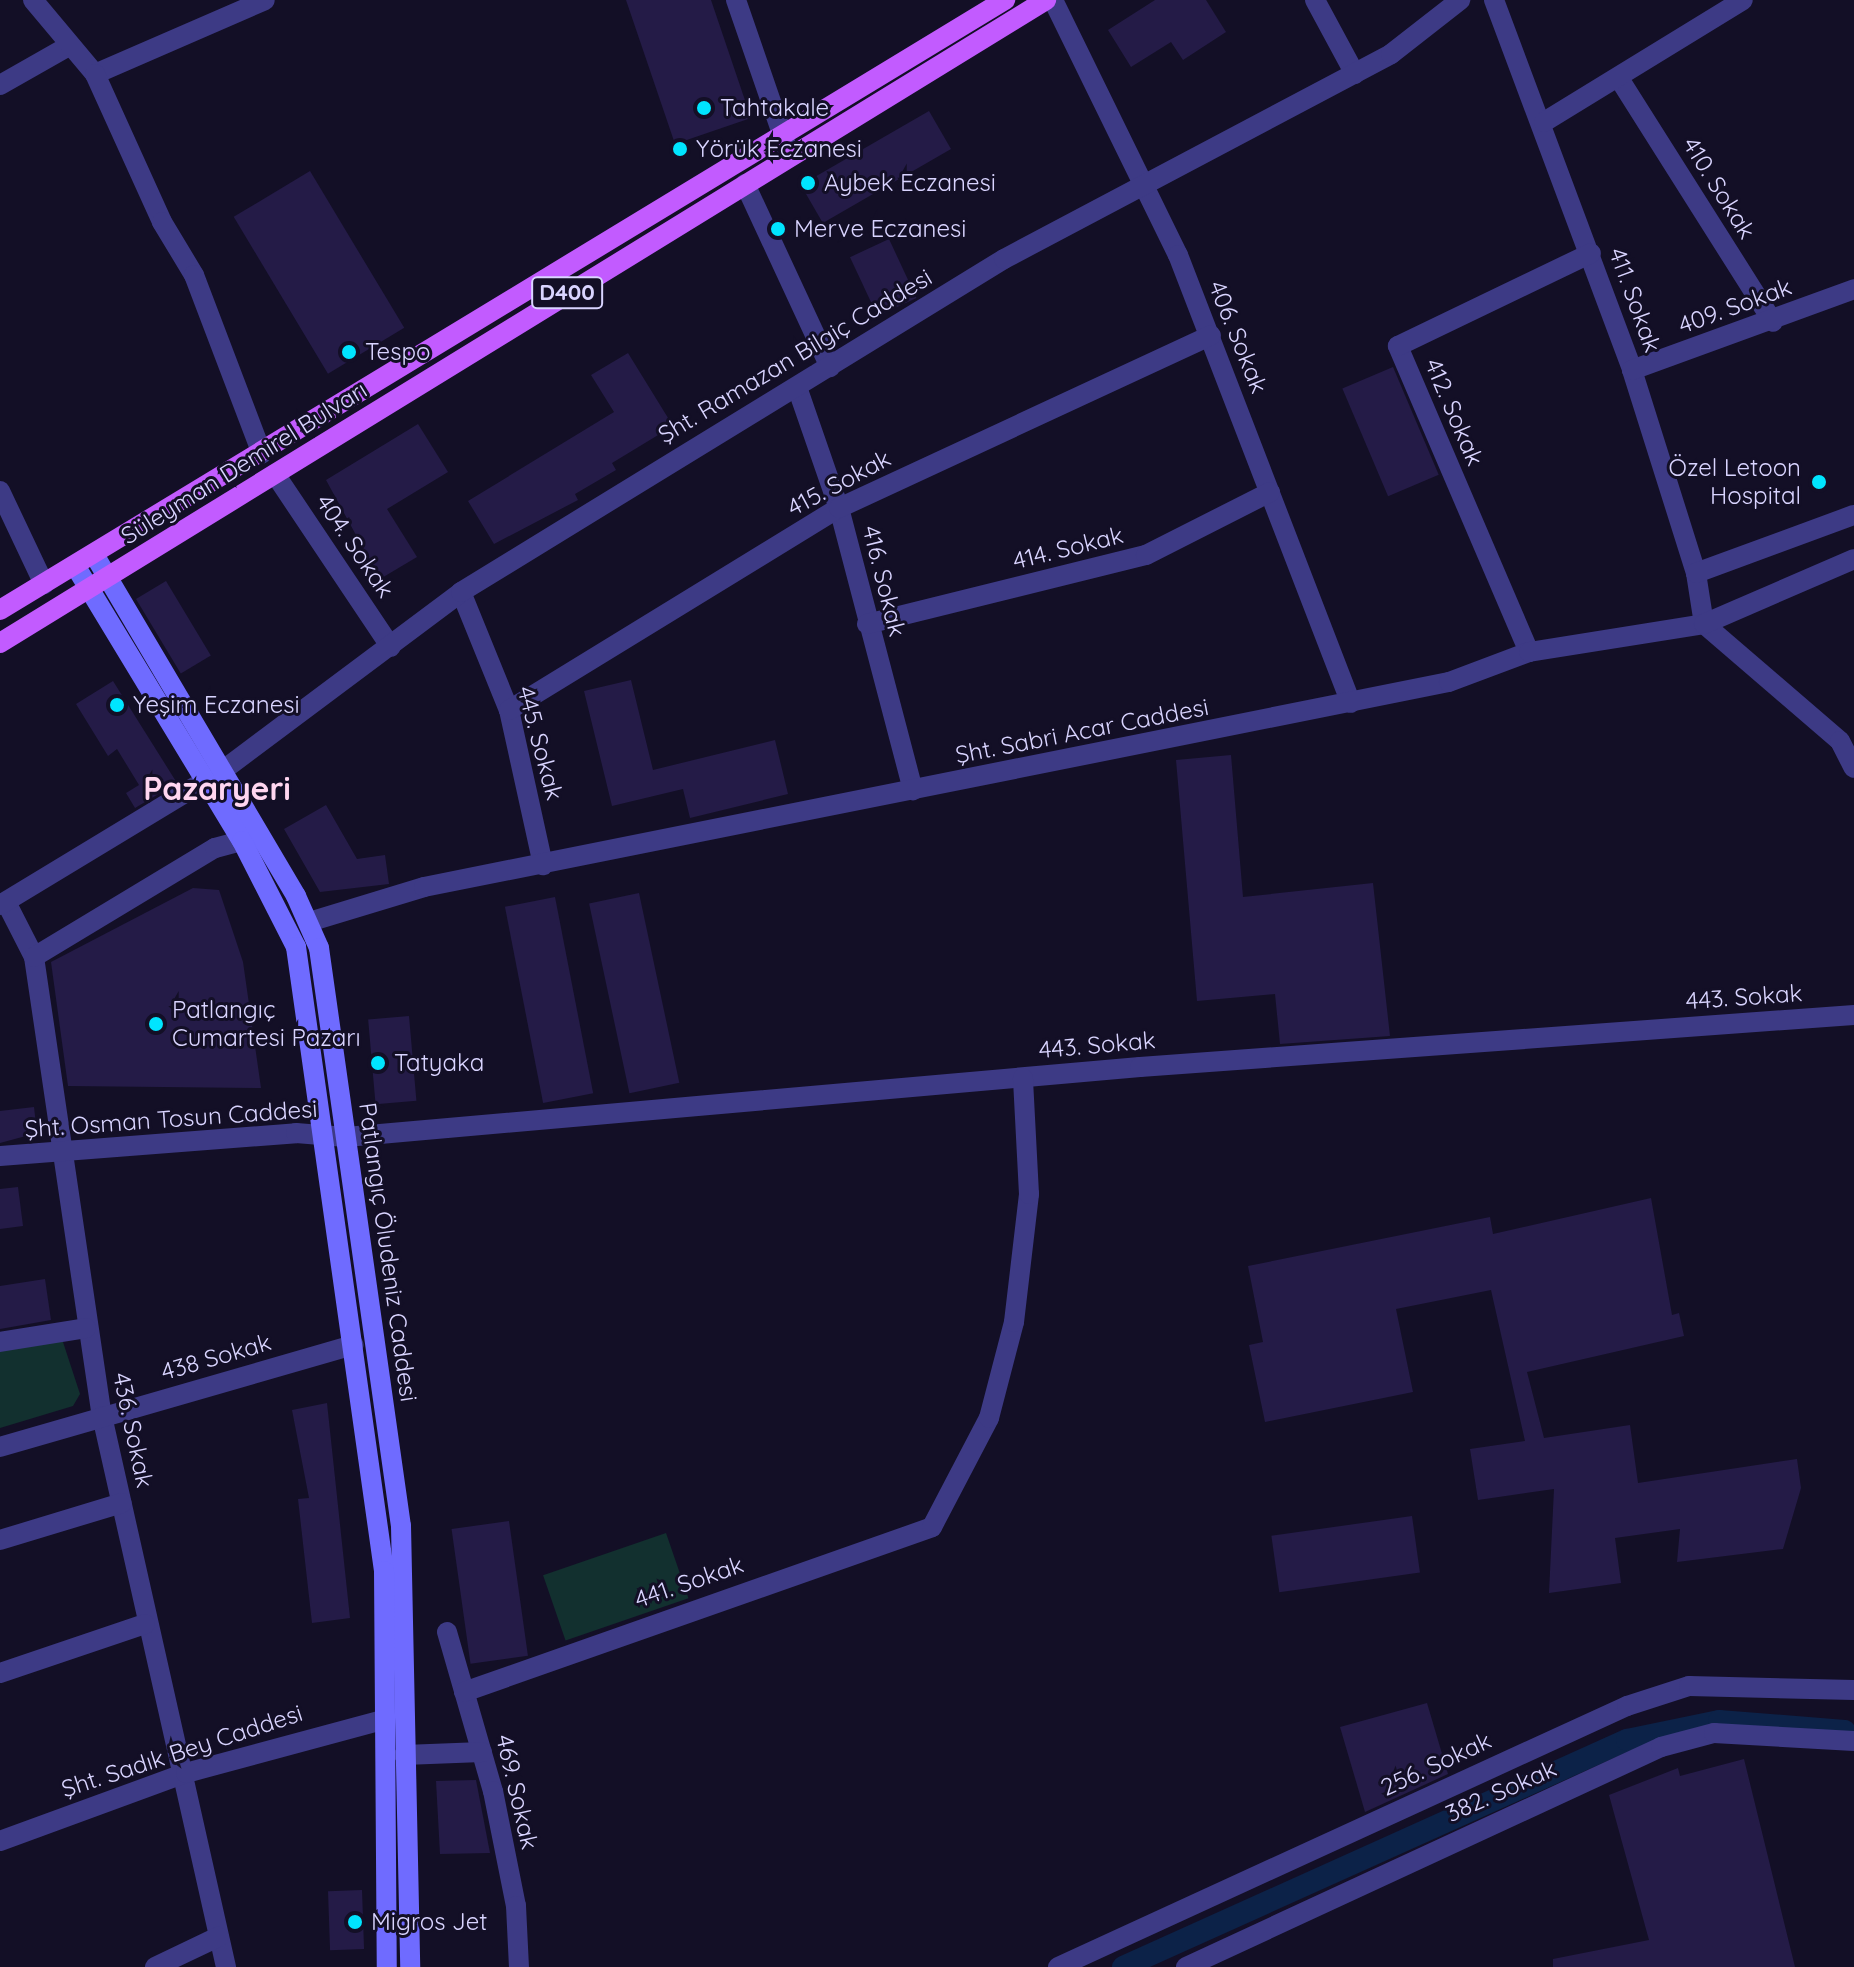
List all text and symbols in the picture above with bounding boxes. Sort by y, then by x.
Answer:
place label: Tahtakale [720,94,829,122]
marker: Tahtakale [695,99,713,117]
street label: 410. Sokak [1676,132,1762,244]
place label: Yörük Eczanesi [696,135,862,163]
marker: Yörük Eczanesi [671,140,689,158]
place label: Aybek Eczanesi [824,169,996,197]
marker: Aybek Eczanesi [799,174,817,192]
place label: Merve Eczanesi [794,215,966,243]
marker: Merve Eczanesi [769,220,787,238]
street label: 411. Sokak [1603,244,1667,356]
street label: Şht. Ramazan Bilgiç Caddesi [653,263,937,449]
street label: 409. Sokak [1674,272,1796,340]
road number: D400 [531,275,603,311]
street label: 406. Sokak [1202,277,1274,397]
place label: Tespo [365,338,430,366]
marker: Tespo [340,343,358,361]
street label: 412. Sokak [1419,354,1489,470]
street label: Süleyman Demirel Bulvarı [116,375,372,551]
street label: 415. Sokak [782,444,896,522]
place label: Özel Letoon Hospital [1669,454,1801,510]
marker: Özel Letoon Hospital [1808,471,1830,493]
street label: 404. Sokak [310,489,400,603]
street label: 414. Sokak [1010,520,1126,576]
street label: 416. Sokak [856,523,912,639]
street label: 445. Sokak [511,683,569,803]
place label: Yeşim Eczanesi [133,691,300,719]
street label: Şht. Sabri Acar Caddesi [953,692,1211,770]
marker: Yeşim Eczanesi [108,696,126,714]
district label: Pazaryeri [143,769,291,807]
street label: 443. Sokak [1685,979,1803,1015]
place label: Patlangıç Cumartesi Pazarı [172,996,361,1052]
marker: Patlangıç Cumartesi Pazarı [147,1015,165,1033]
street label: 443. Sokak [1038,1026,1156,1064]
place label: Tatyaka [394,1049,484,1077]
marker: Tatyaka [369,1054,387,1072]
street label: Şht. Osman Tosun Caddesi [24,1094,318,1144]
street label: Patlangıç Öludeniz Caddesi [353,1101,423,1403]
street label: 438 Sokak [158,1328,274,1386]
street label: 436. Sokak [107,1370,159,1490]
street label: 441. Sokak [631,1550,747,1614]
street label: Şht. Sadık Bey Caddesi [58,1698,306,1804]
street label: 256. Sokak [1376,1726,1496,1802]
street label: 469. Sokak [490,1732,544,1852]
street label: 382. Sokak [1441,1754,1561,1828]
place label: Migros Jet [371,1908,487,1936]
marker: Migros Jet [346,1913,364,1931]

